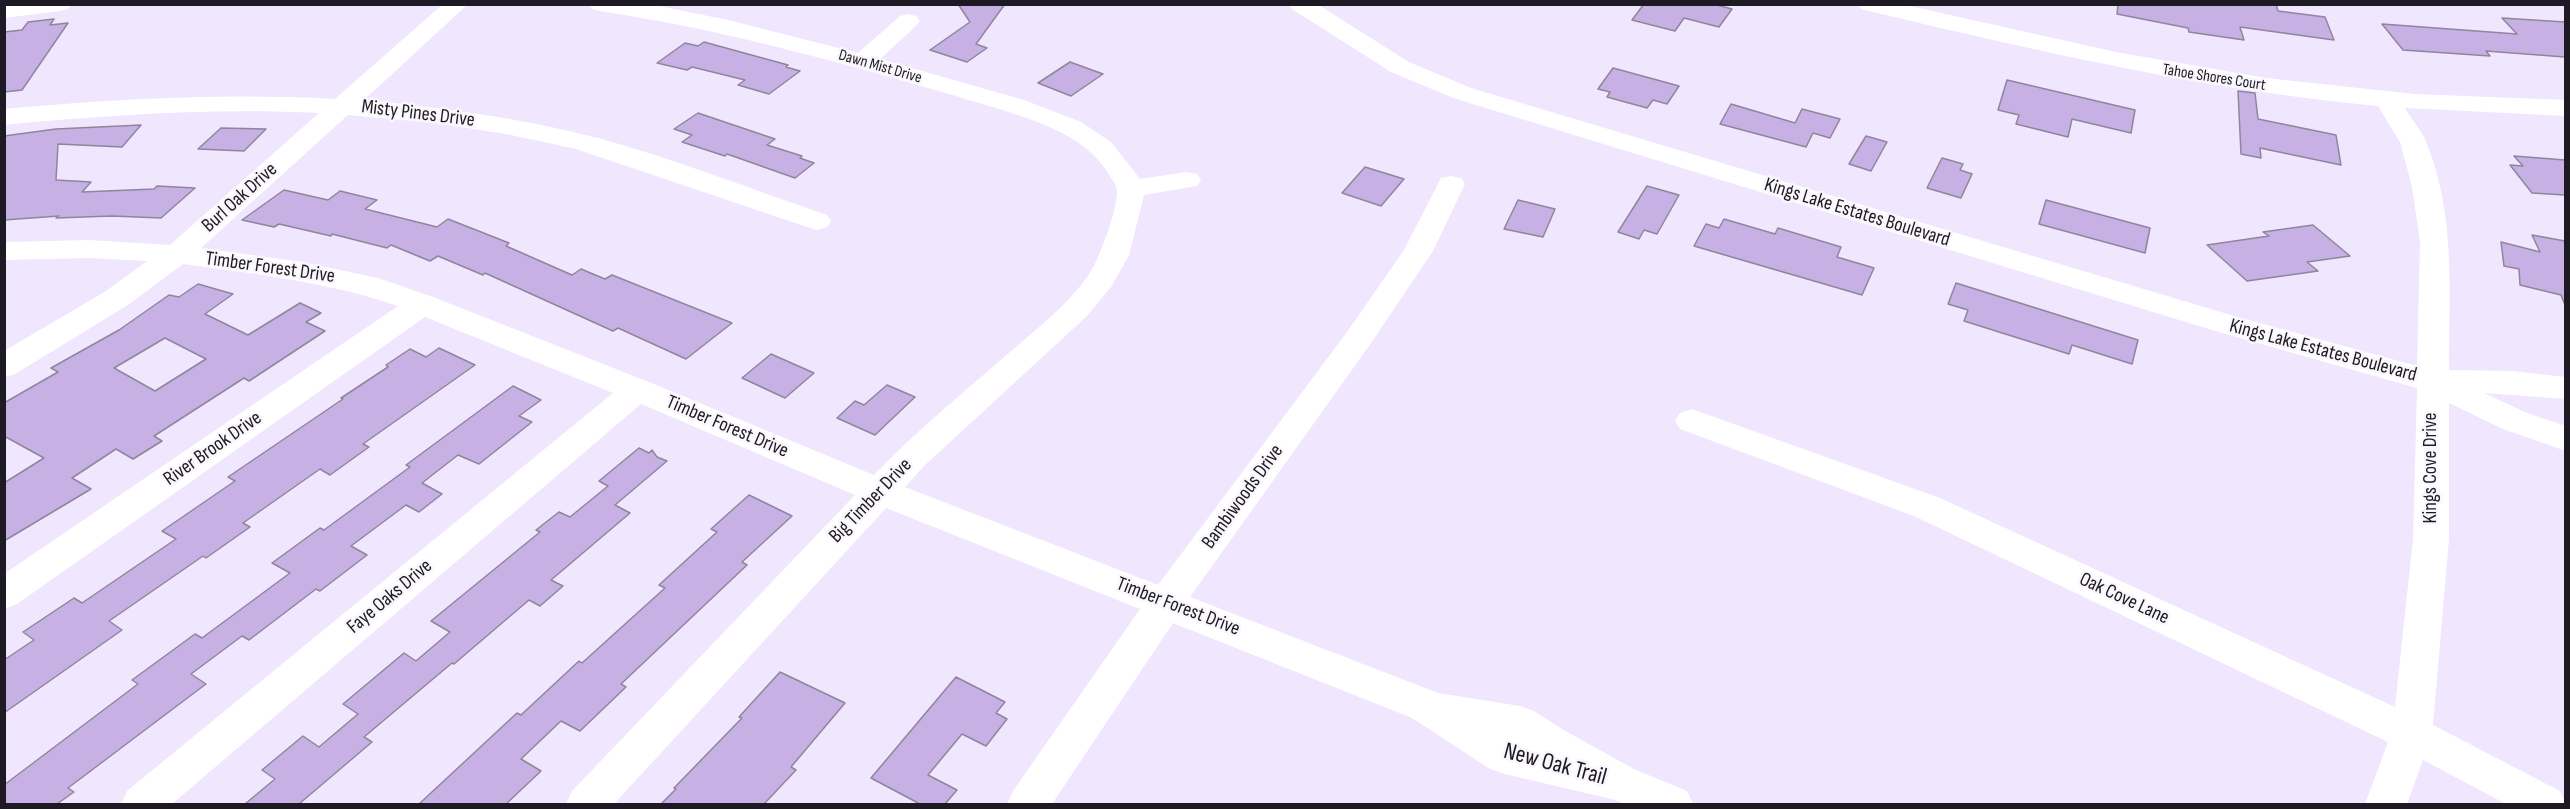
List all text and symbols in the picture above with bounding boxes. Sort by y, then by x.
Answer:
street label: Dawn Mist Drive [836,46,924,88]
street label: Tahoe Shores Court [2161,60,2267,96]
street label: Misty Pines Drive [360,95,476,133]
street label: Burl Oak Drive [197,158,283,238]
street label: Kings Lake Estates Boulevard [1761,173,1953,253]
street label: Timber Forest Drive [204,247,336,289]
street label: Kings Lake Estates Boulevard [2227,314,2419,388]
street label: Timber Forest Drive [662,390,792,464]
street label: River Brook Drive [159,406,267,492]
street label: Kings Cove Drive [2419,412,2443,524]
street label: Bambiwoods Drive [1197,440,1289,554]
street label: Big Timber Drive [825,454,917,548]
street label: Faye Oaks Drive [343,555,437,639]
street label: Oak Cove Lane [2075,568,2173,630]
street label: Timber Forest Drive [1113,572,1243,642]
street label: New Oak Trail [1500,737,1610,793]

